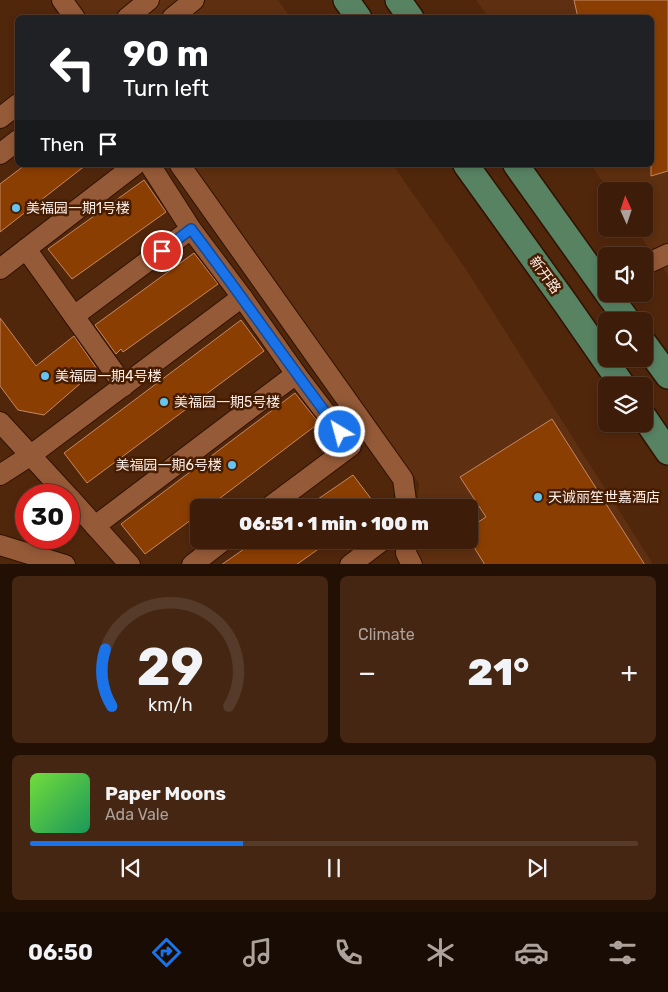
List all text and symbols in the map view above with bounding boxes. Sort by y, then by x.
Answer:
text: 90 m [123,33,209,75]
icon: left [40,35,105,100]
text: Turn left [123,75,209,102]
icon: arrive [94,130,122,158]
text: Then [40,133,84,156]
north arrow [598,182,652,238]
map controls [598,182,653,432]
place label: 美福园一期1号楼 [26,200,130,217]
marker: 美福园一期1号楼 [10,202,22,214]
pin [141,230,183,272]
icon: arrive [148,237,176,265]
button: sound [598,247,653,302]
street label: 新开路 [526,253,564,297]
button: search [598,312,653,367]
place label: 美福园一期4号楼 [55,368,162,385]
marker: 美福园一期4号楼 [39,370,51,382]
button: layers [598,377,653,432]
place label: 美福园一期5号楼 [174,394,280,411]
marker: 美福园一期5号楼 [158,396,170,408]
position arrow [313,405,365,457]
place label: 美福园一期6号楼 [116,457,222,474]
marker: 美福园一期6号楼 [226,459,238,471]
speed limit sign: 30 [15,484,80,549]
place label: 天诚丽笙世嘉酒店 [548,489,660,506]
marker: 天诚丽笙世嘉酒店 [532,491,544,503]
text: 06:51 · 1 min · 100 m [239,512,429,535]
text: Climate [358,625,415,644]
text: 29 [136,636,204,698]
text: 21° [468,649,529,695]
text: − [358,656,376,689]
text: + [621,656,638,689]
text: km/h [148,694,192,715]
text: Paper Moons [105,782,226,805]
text: Ada Vale [105,805,169,824]
icon: previous [117,854,145,882]
icon: pause [320,854,348,882]
icon: next [523,854,551,882]
icon: directions [149,935,184,970]
icon: music [240,935,275,970]
icon: phone [331,935,366,970]
icon: climate [423,935,458,970]
icon: car [514,935,549,970]
icon: filters [605,935,640,970]
text: 06:50 [28,939,93,966]

